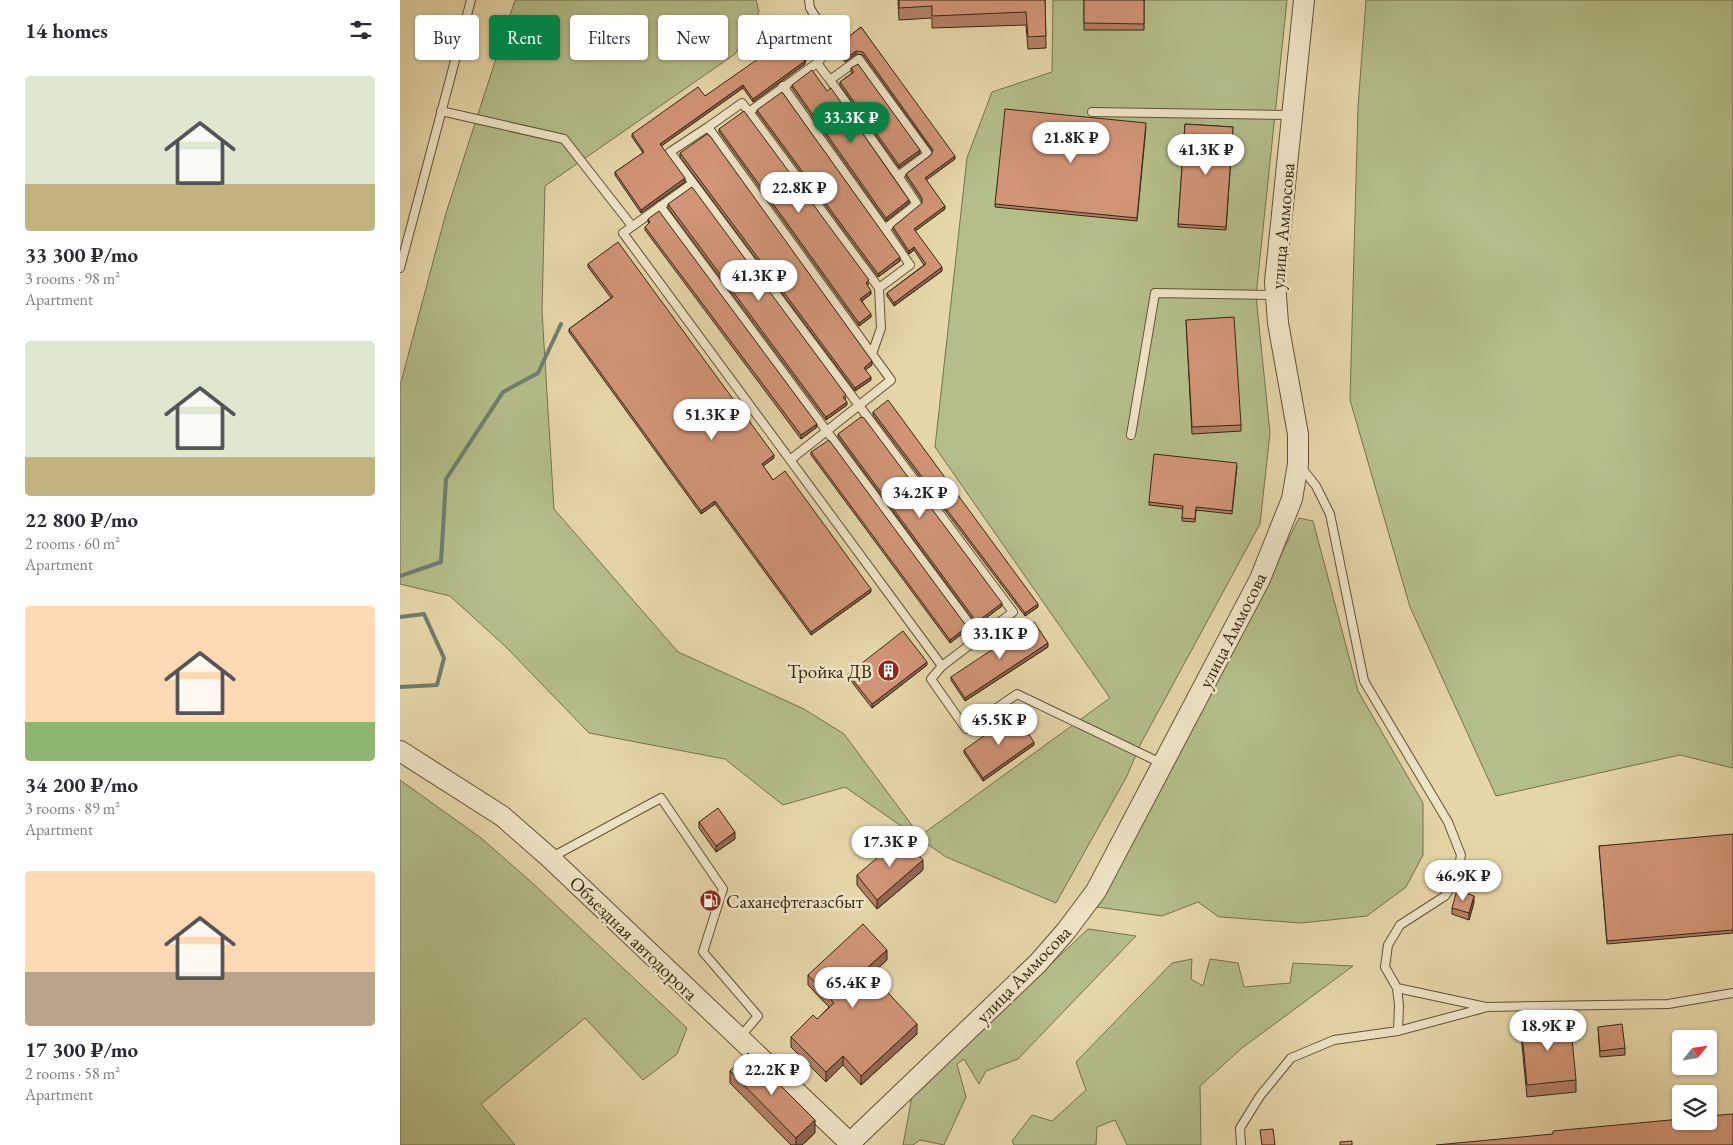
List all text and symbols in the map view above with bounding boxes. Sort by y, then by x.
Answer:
chip: Buy [415,15,479,60]
chip: Rent [489,15,560,60]
chip: Filters [570,15,648,60]
chip: New [658,15,728,60]
chip: Apartment [738,15,850,60]
icon: filters [347,16,375,44]
text: 14 homes [25,17,108,44]
pin: 33.3K ₽ [805,102,897,144]
text: 33.3K ₽ [823,107,879,128]
icon: home [155,108,245,198]
pin: 21.8K ₽ [1025,121,1117,164]
text: 21.8K ₽ [1043,127,1099,148]
pin: 41.3K ₽ [1160,134,1252,176]
text: 41.3K ₽ [1178,139,1234,160]
street label: улица Аммосова [1265,161,1301,290]
pin: 22.8K ₽ [753,172,845,214]
text: 22.8K ₽ [771,177,827,198]
text: 33 300 ₽/mo [25,241,138,268]
pin: 41.3K ₽ [713,260,805,302]
text: 41.3K ₽ [731,265,787,286]
text: 3 rooms · 98 m² [25,268,120,289]
text: Apartment [25,289,93,310]
icon: home [155,373,245,463]
pin: 51.3K ₽ [666,398,758,441]
text: 51.3K ₽ [684,404,740,425]
pin: 34.2K ₽ [874,476,966,519]
text: 34.2K ₽ [892,482,948,503]
text: 22 800 ₽/mo [25,506,138,533]
text: 2 rooms · 60 m² [25,533,120,554]
text: Apartment [25,554,93,575]
street label: улица Аммосова [1193,568,1273,692]
pin: 33.1K ₽ [954,618,1046,660]
text: 33.1K ₽ [972,623,1028,644]
icon: home [155,638,245,728]
place label: Тройка ДВ [787,659,872,684]
building icon: Тройка ДВ [876,659,900,683]
pin: 45.5K ₽ [953,704,1045,746]
text: 45.5K ₽ [971,709,1027,730]
text: 34 200 ₽/mo [25,771,138,798]
text: 3 rooms · 89 m² [25,798,120,819]
text: Apartment [25,819,93,840]
pin: 17.3K ₽ [844,826,936,868]
text: 17.3K ₽ [862,831,918,852]
pin: 46.9K ₽ [1417,860,1509,902]
text: 46.9K ₽ [1435,865,1491,886]
street label: Объездная автодорога [564,871,704,1006]
fuel station icon: Саханефтегазсбыт [698,889,722,913]
place label: Саханефтегазсбыт [726,889,864,914]
icon: home [155,903,245,993]
street label: улица Аммосова [970,920,1077,1029]
pin: 65.4K ₽ [807,966,899,1009]
text: 65.4K ₽ [825,972,881,993]
pin: 18.9K ₽ [1502,1010,1594,1052]
text: 18.9K ₽ [1520,1015,1576,1036]
north arrow [1672,1030,1718,1075]
map controls [1672,1030,1717,1130]
text: 17 300 ₽/mo [25,1036,138,1063]
pin: 22.2K ₽ [726,1054,818,1096]
text: 22.2K ₽ [744,1059,800,1080]
text: 2 rooms · 58 m² [25,1063,120,1084]
text: Apartment [25,1084,93,1105]
button: layers [1672,1085,1717,1130]

